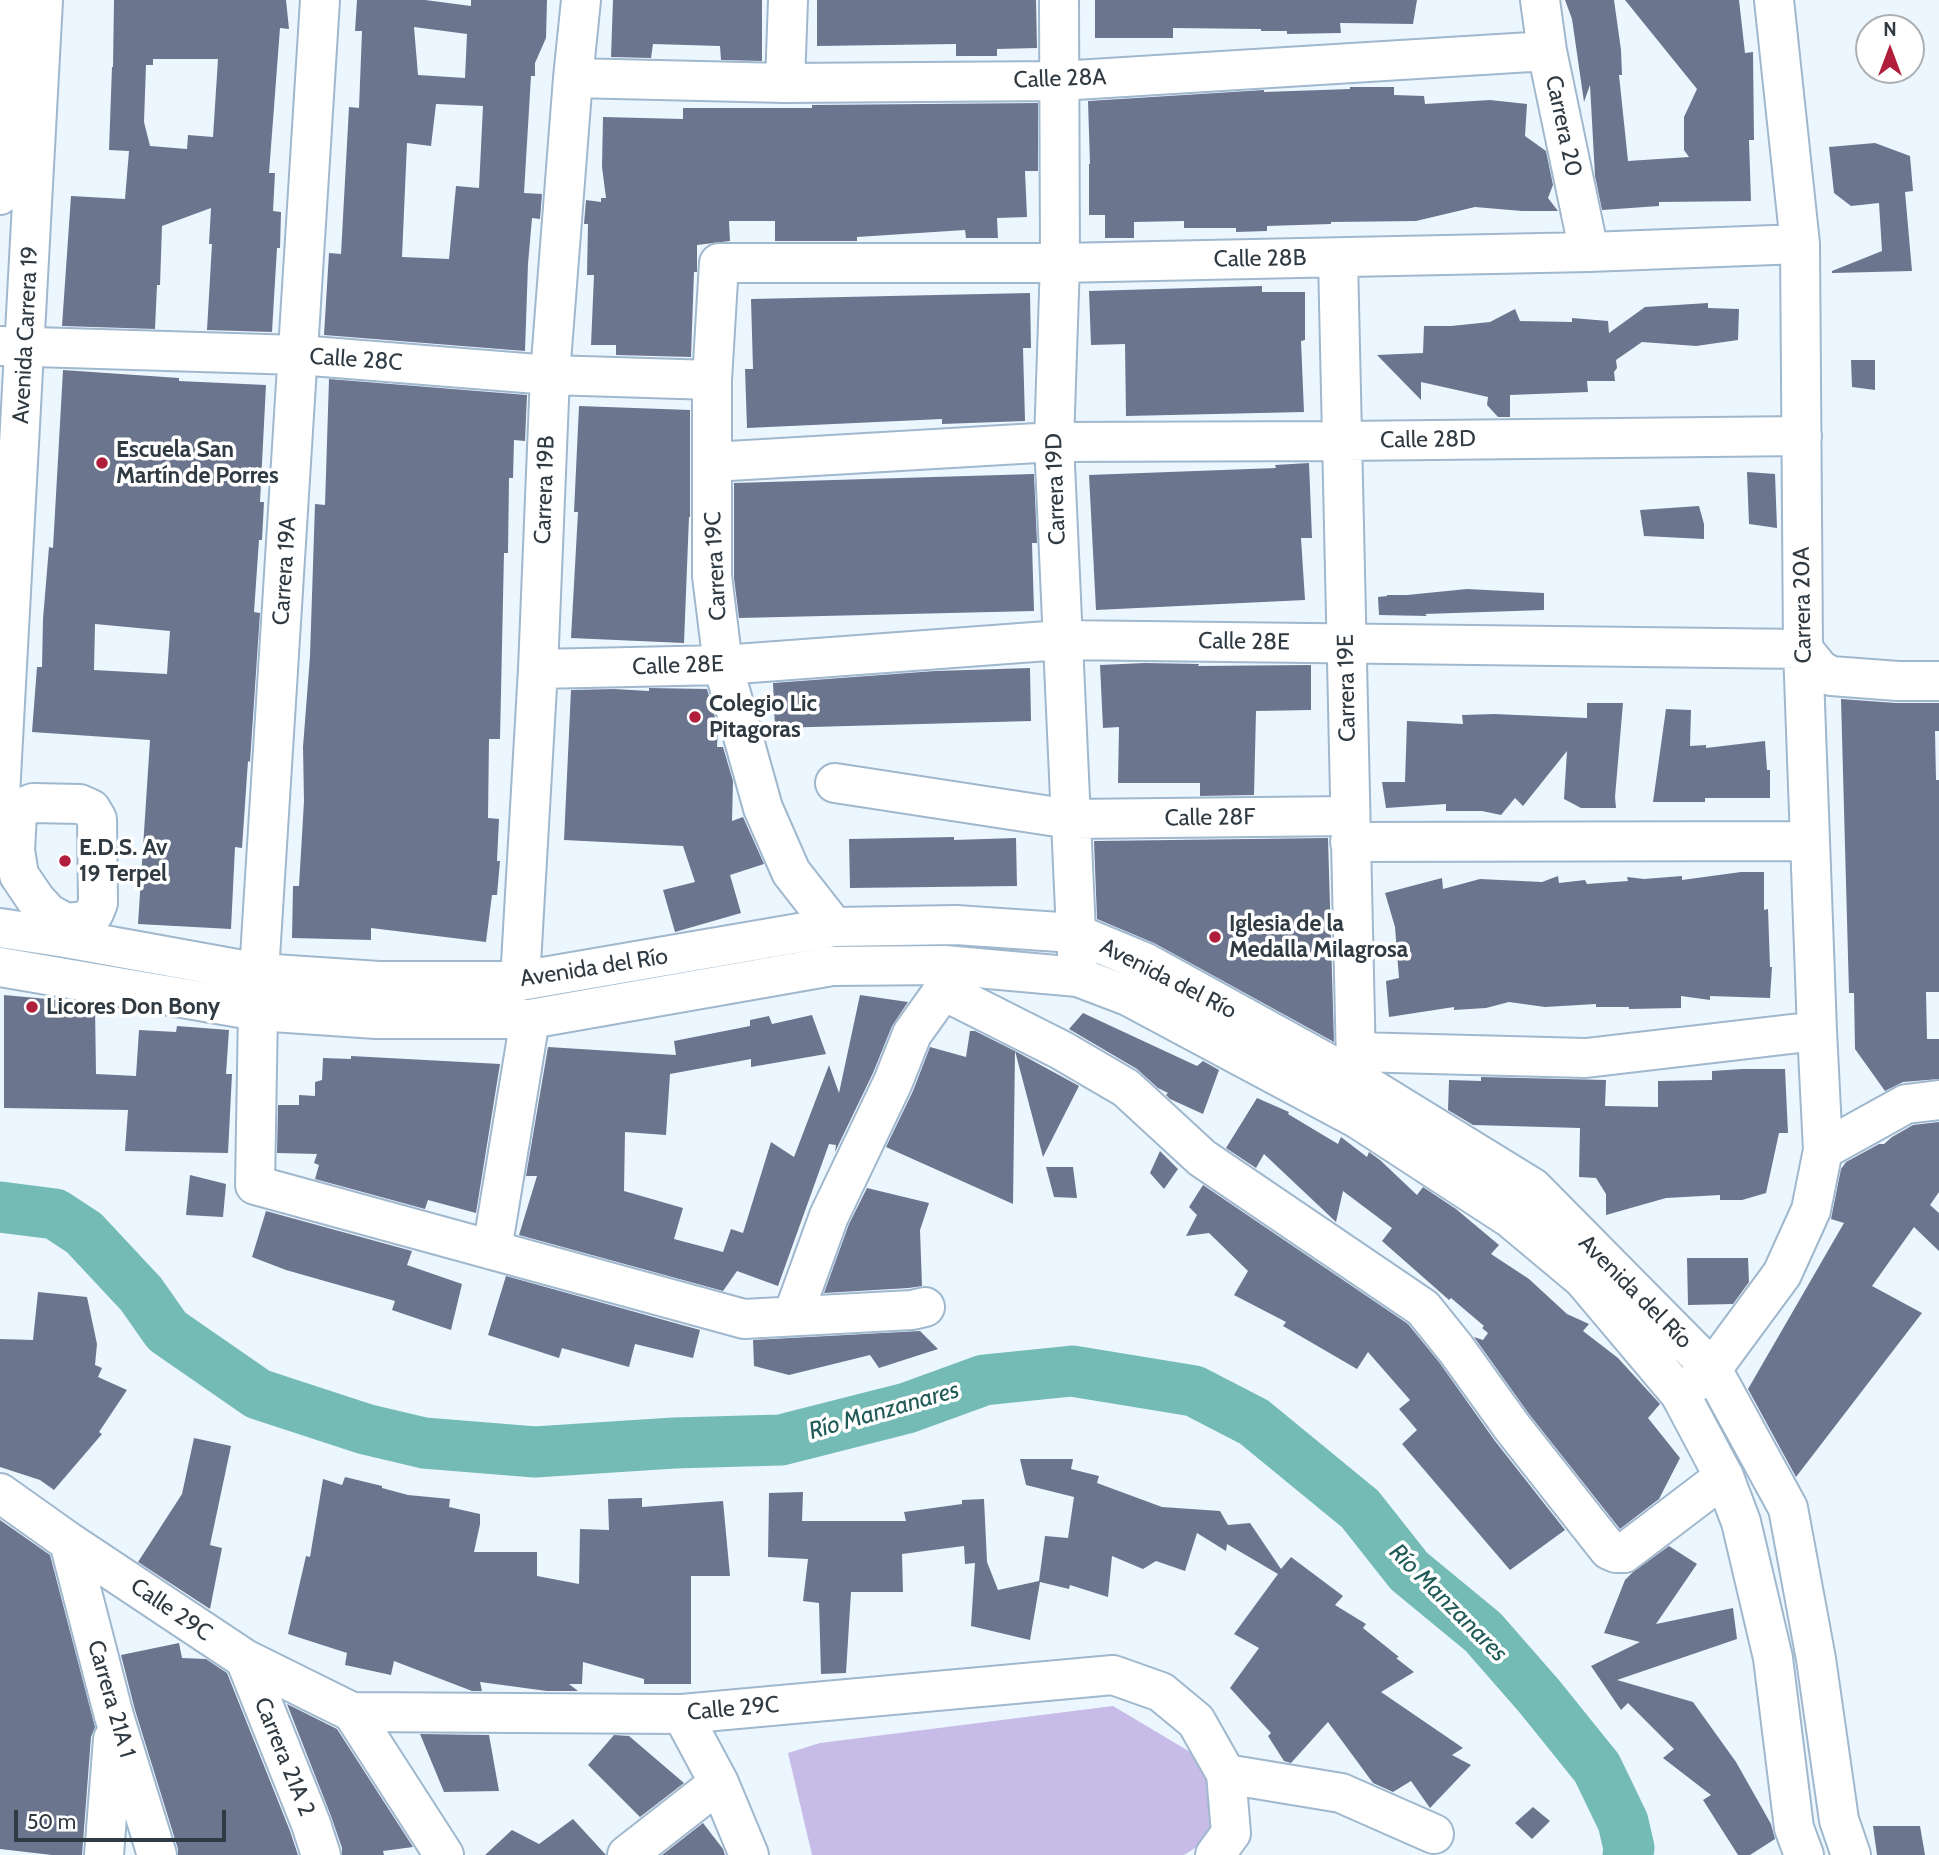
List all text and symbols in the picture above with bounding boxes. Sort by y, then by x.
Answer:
north arrow [1855,14,1925,84]
text: N [1883,18,1897,41]
street label: Calle 28A [1013,64,1107,94]
street label: Carrera 20 [1539,73,1587,179]
street label: Calle 28B [1213,244,1307,274]
street label: Avenida Carrera 19 [8,245,44,425]
street label: Calle 28C [309,343,403,377]
street label: Calle 28D [1380,425,1476,455]
street label: Carrera 19D [1040,433,1072,545]
street label: Carrera 19B [529,435,561,545]
place label: Escuela San Martín de Porres [116,436,279,490]
marker: Escuela San Martín de Porres [94,455,110,471]
street label: Carrera 19C [699,511,733,621]
street label: Carrera 19A [267,516,303,626]
street label: Carrera 20A [1788,546,1818,664]
street label: Calle 28E [1198,627,1290,657]
street label: Carrera 19E [1332,634,1362,742]
street label: Calle 28E [632,651,724,681]
place label: Colegio Lic Pitagoras [709,690,817,744]
marker: Colegio Lic Pitagoras [687,709,703,725]
street label: Calle 28F [1164,803,1256,833]
place label: E.D.S. Av 19 Terpel [79,834,167,888]
marker: E.D.S. Av 19 Terpel [57,853,73,869]
place label: Iglesia de la Medalla Milagrosa [1229,910,1408,964]
marker: Iglesia de la Medalla Milagrosa [1207,929,1223,945]
street label: Avenida del Río [1095,933,1241,1025]
street label: Avenida del Río [518,943,670,993]
place label: Licores Don Bony [46,993,220,1021]
marker: Licores Don Bony [24,999,40,1015]
street label: Avenida del Río [1572,1229,1698,1355]
water label: Río Manzanares [806,1376,962,1446]
water label: Río Manzanares [1383,1538,1513,1668]
street label: Calle 29C [125,1573,217,1647]
street label: Carrera 21A 1 [81,1637,141,1761]
street label: Calle 29C [686,1691,780,1727]
street label: Carrera 21A 2 [248,1694,320,1820]
scale bar [18,1796,229,1840]
text: 50 m [27,1809,76,1834]

